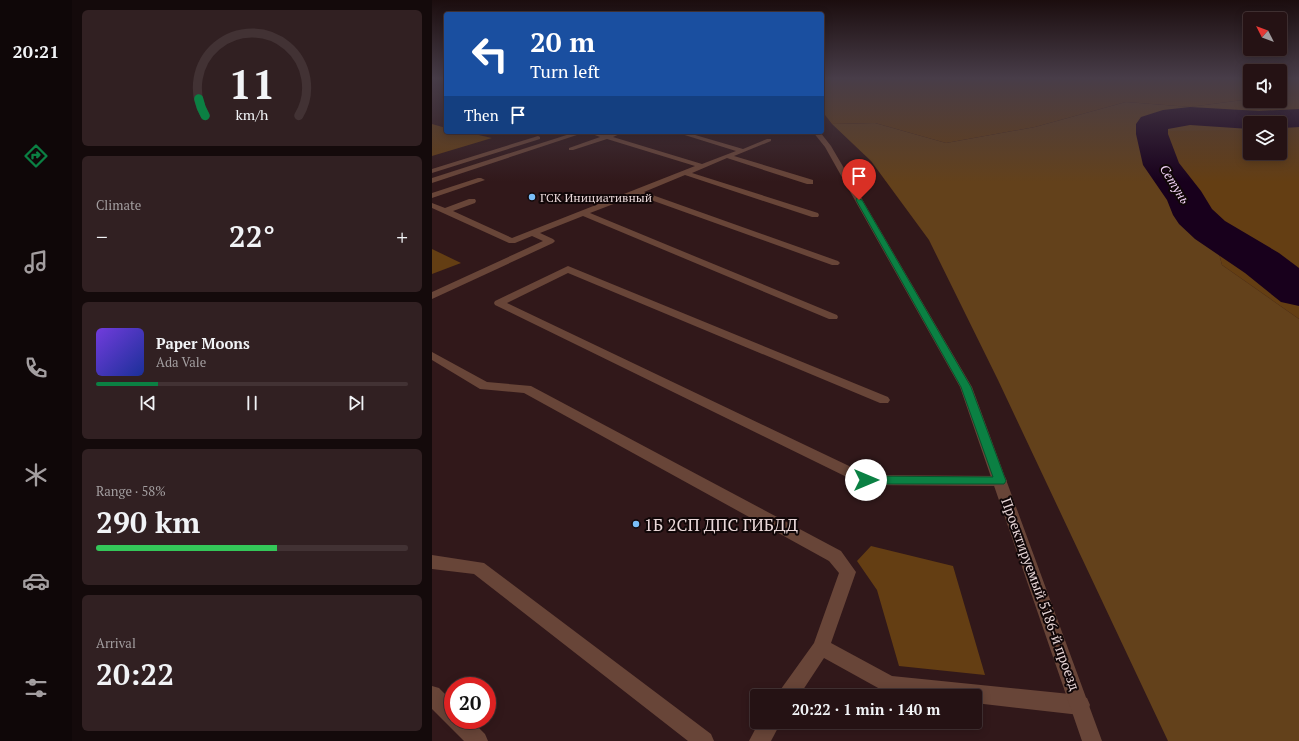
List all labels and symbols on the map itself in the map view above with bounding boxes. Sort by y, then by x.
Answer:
north arrow [1243,12,1287,56]
pin [842,159,876,200]
water label: Сетунь [1156,161,1194,207]
place label: ГСК Инициативный [540,190,652,205]
marker: ГСК Инициативный [527,192,537,202]
position arrow [845,459,887,501]
street label: Проектируемый 5186-й проезд [997,495,1085,693]
place label: 1Б 2СП ДПС ГИБДД [644,513,798,536]
marker: 1Б 2СП ДПС ГИБДД [631,519,641,529]
speed limit sign: 20 [444,677,496,729]

